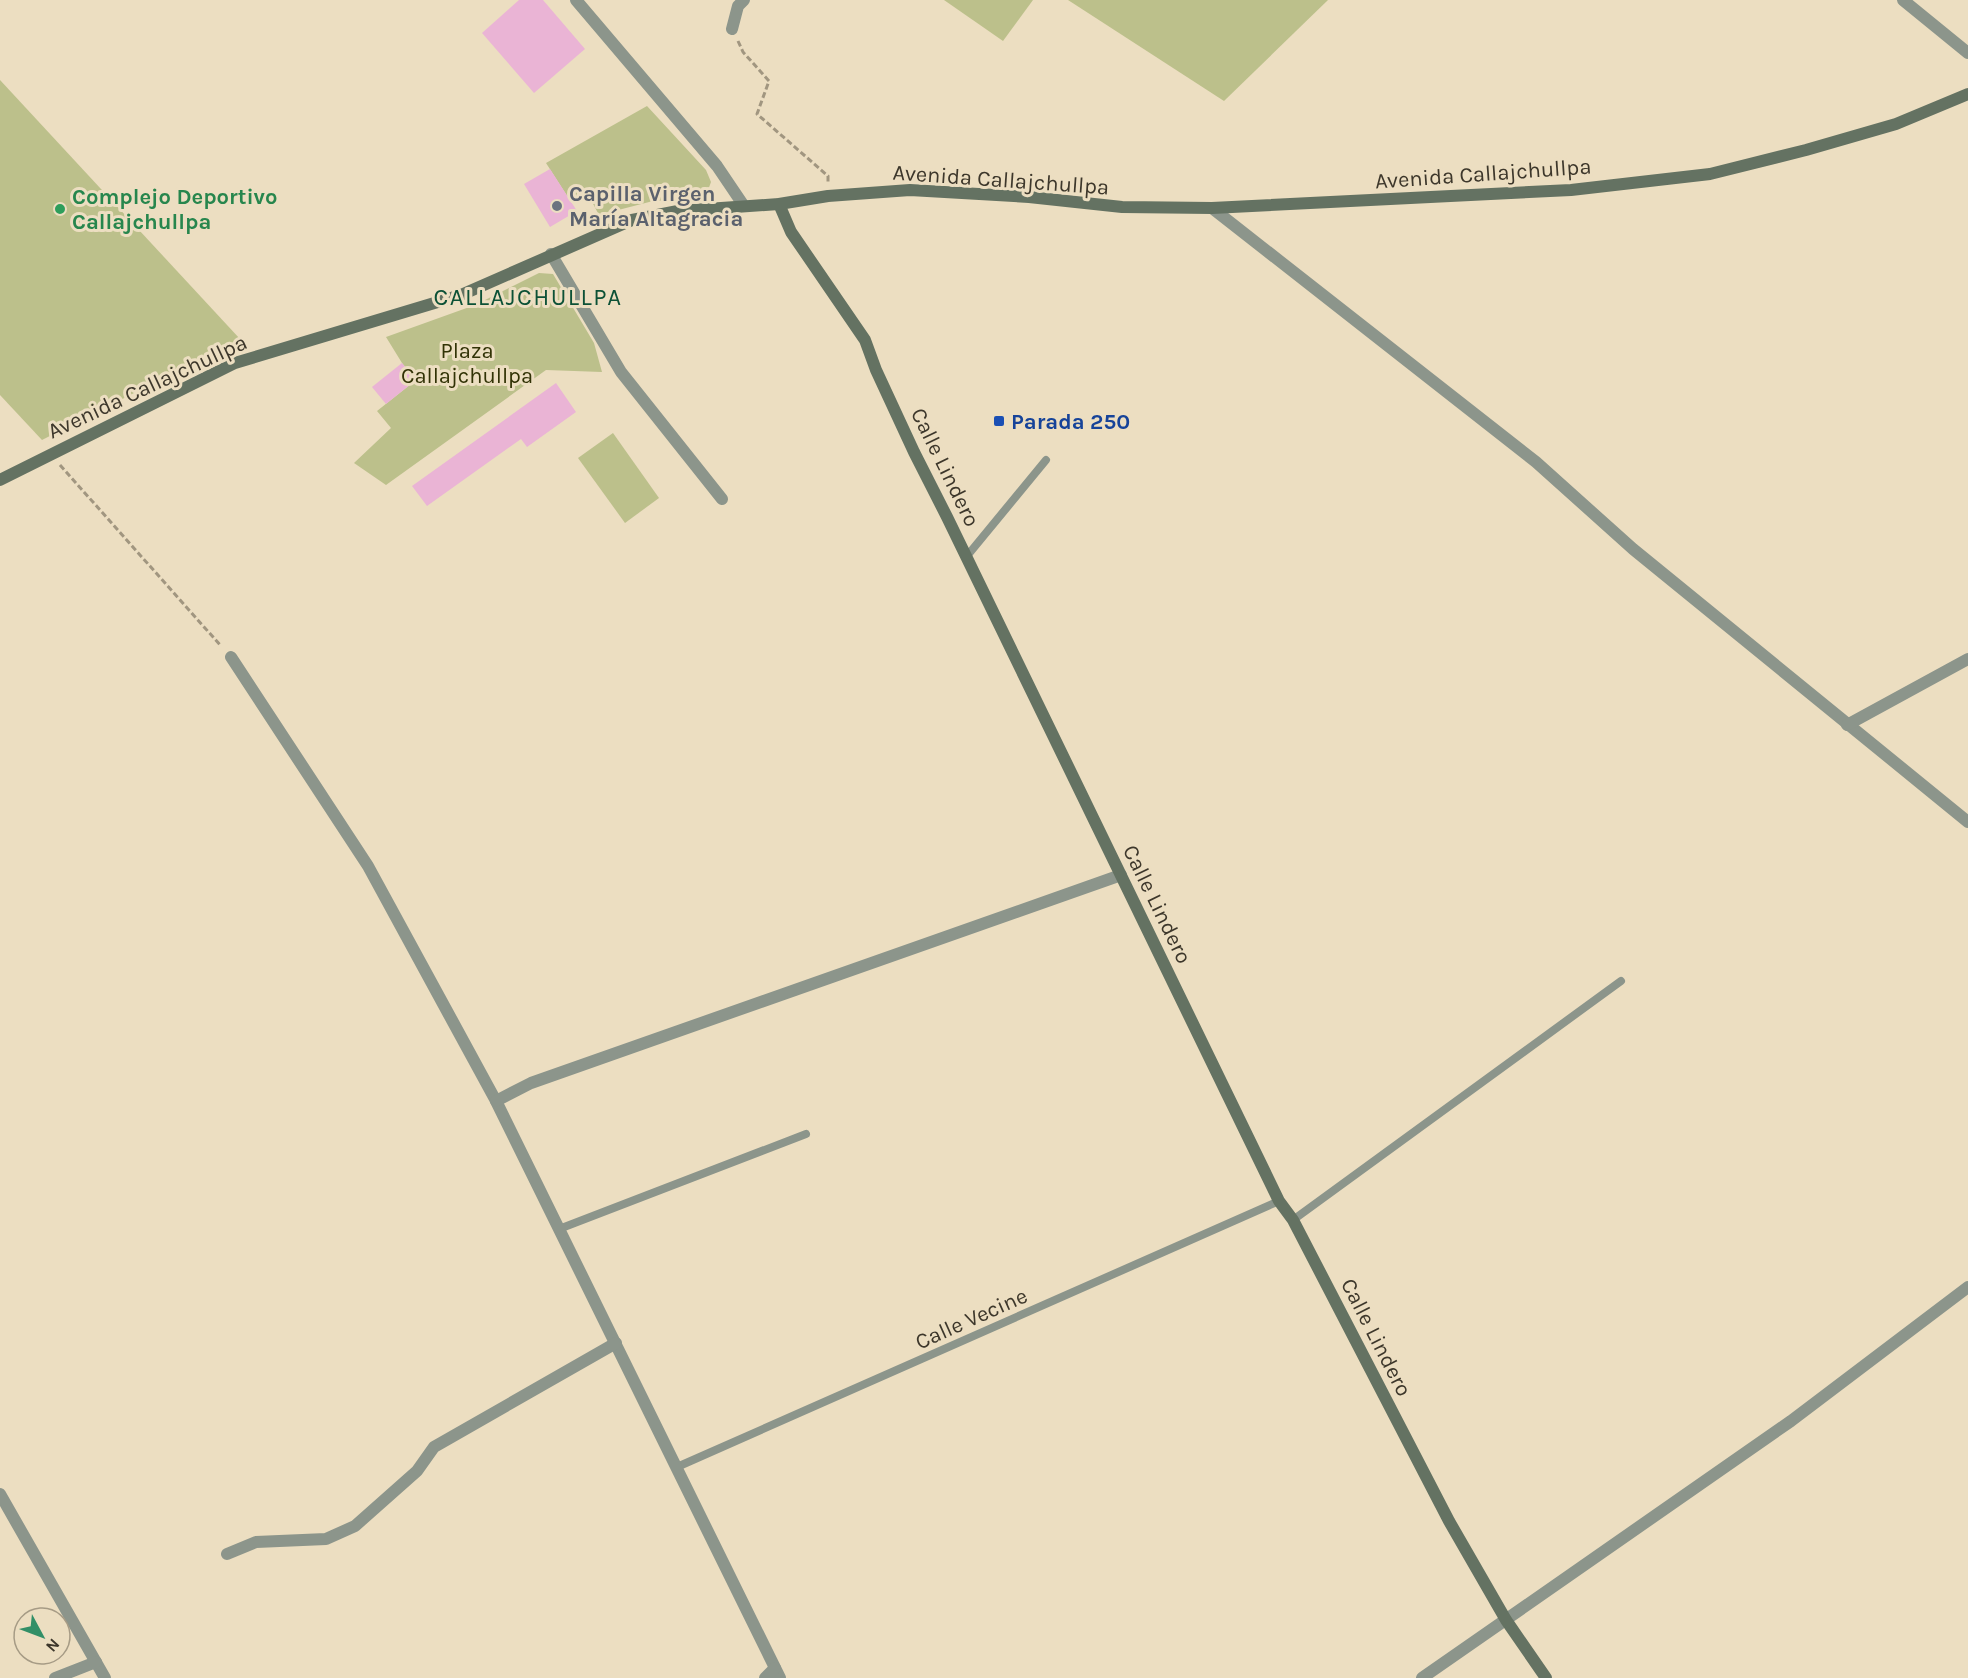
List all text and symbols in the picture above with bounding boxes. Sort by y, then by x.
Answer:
street label: Avenida Callajchullpa [1374,153,1592,195]
street label: Avenida Callajchullpa [892,159,1110,201]
place label: Capilla Virgen María Altagracia [569,181,743,232]
place label: Complejo Deportivo Callajchullpa [72,184,277,235]
marker: Capilla Virgen María Altagracia [550,199,564,213]
marker: Complejo Deportivo Callajchullpa [53,202,67,216]
district label: CALLAJCHULLPA [434,283,622,311]
street label: Avenida Callajchullpa [44,329,251,445]
park label: Plaza Callajchullpa [401,338,533,389]
street label: Calle Lindero [905,404,985,531]
place label: Parada 250 [1011,409,1130,435]
marker: Parada 250 [992,414,1006,428]
street label: Calle Lindero [1117,841,1197,968]
street label: Calle Lindero [1335,1274,1417,1401]
street label: Calle Vecine [911,1283,1031,1355]
north arrow [12,1606,72,1666]
text: N [42,1635,64,1656]

